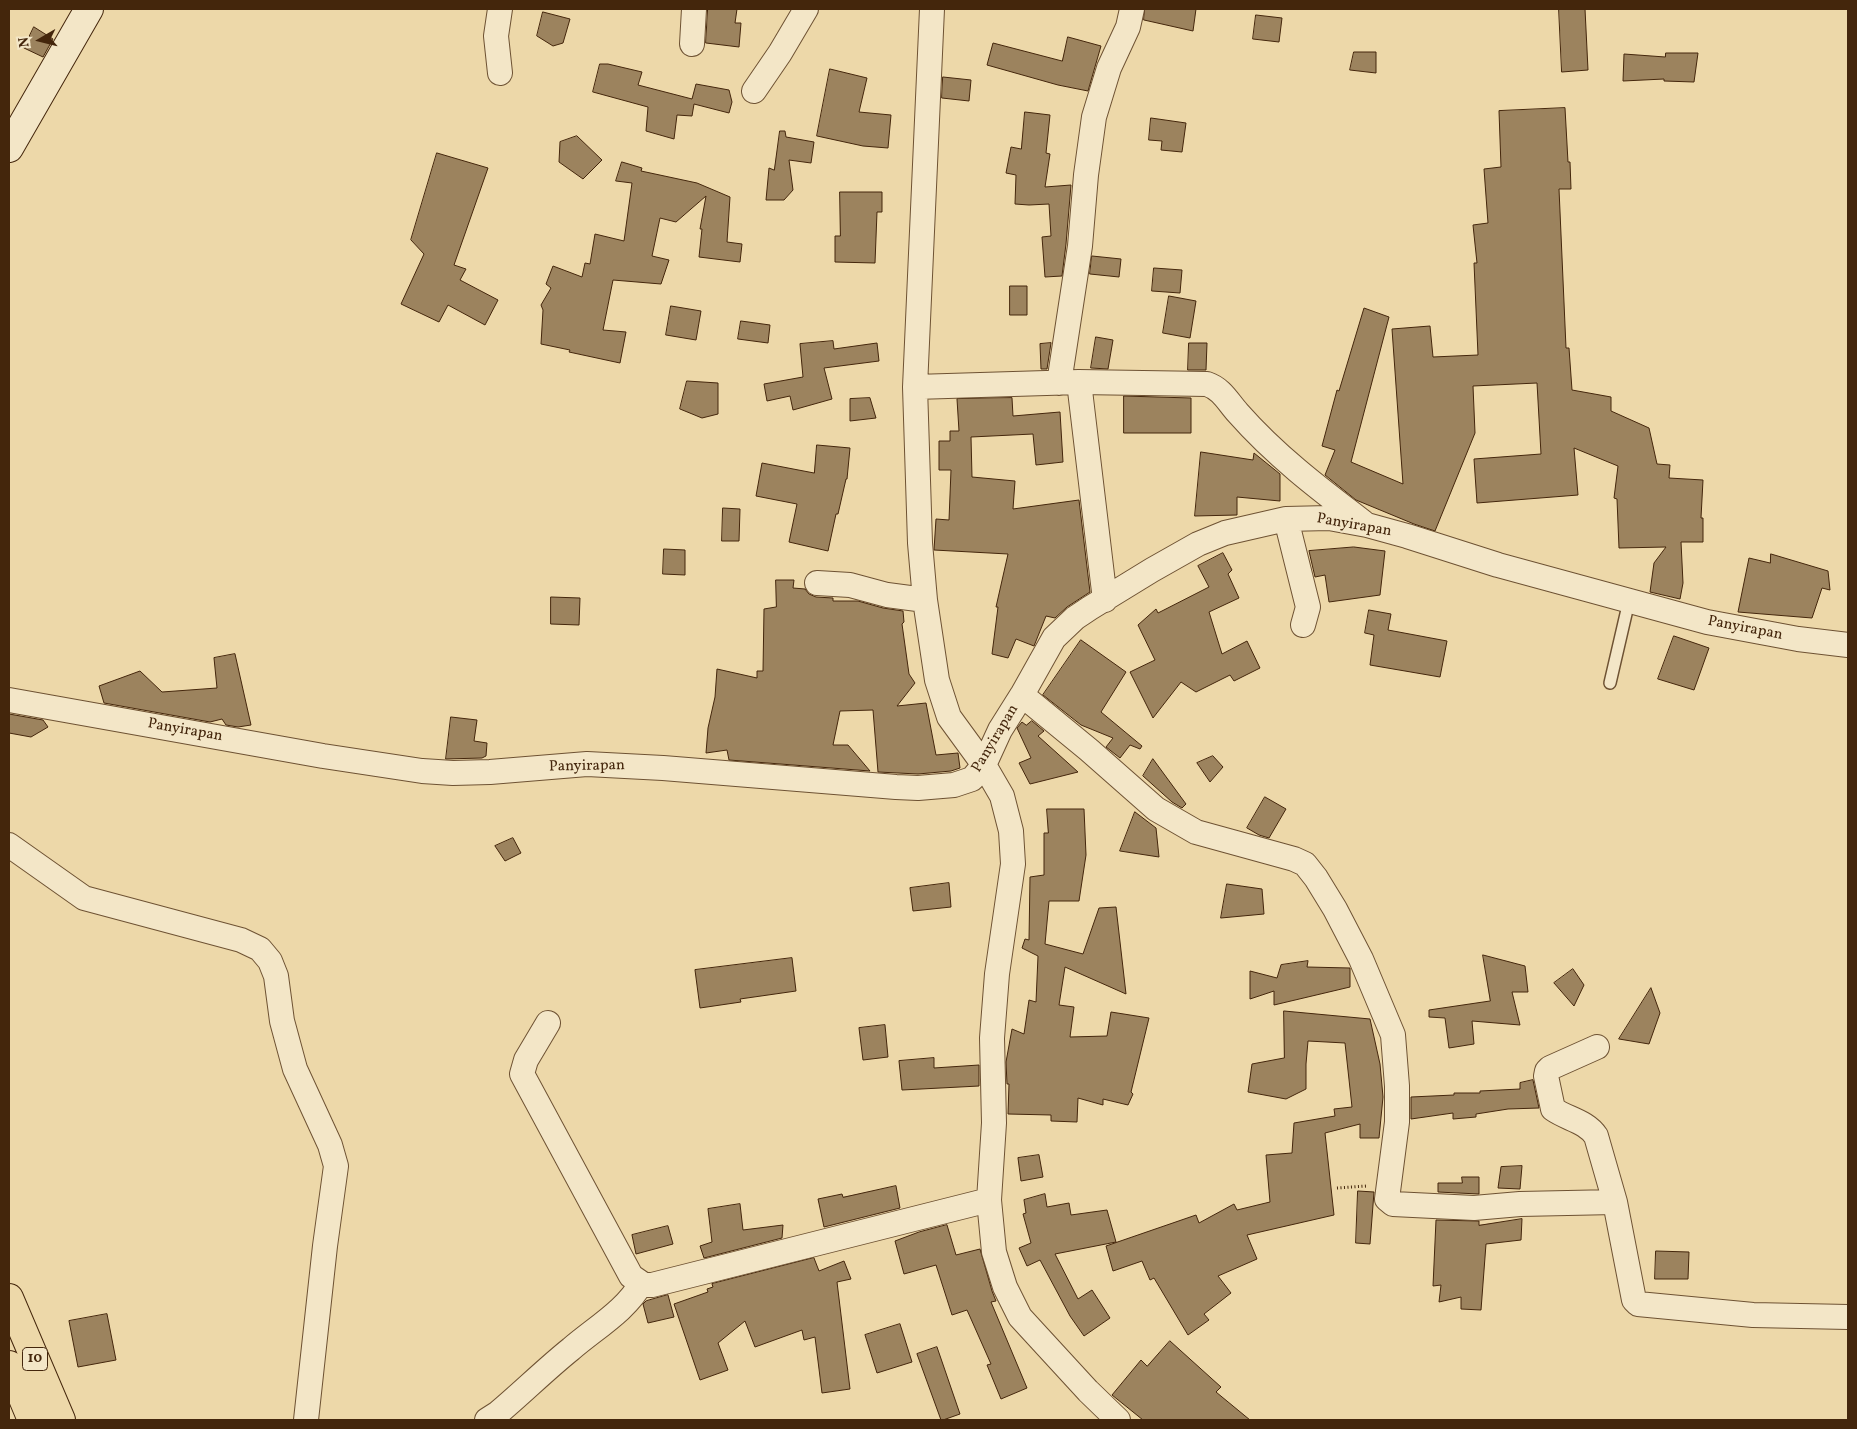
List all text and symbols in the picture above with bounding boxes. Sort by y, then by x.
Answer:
north arrow [15,15,65,65]
text: N [15,36,35,49]
street label: Panyirapan [1315,511,1393,541]
street label: Panyirapan [1706,613,1784,645]
street label: Panyirapan [969,702,1023,776]
street label: Panyirapan [146,716,224,746]
street label: Panyirapan [549,757,625,777]
road number: 10 [22,1348,48,1370]

